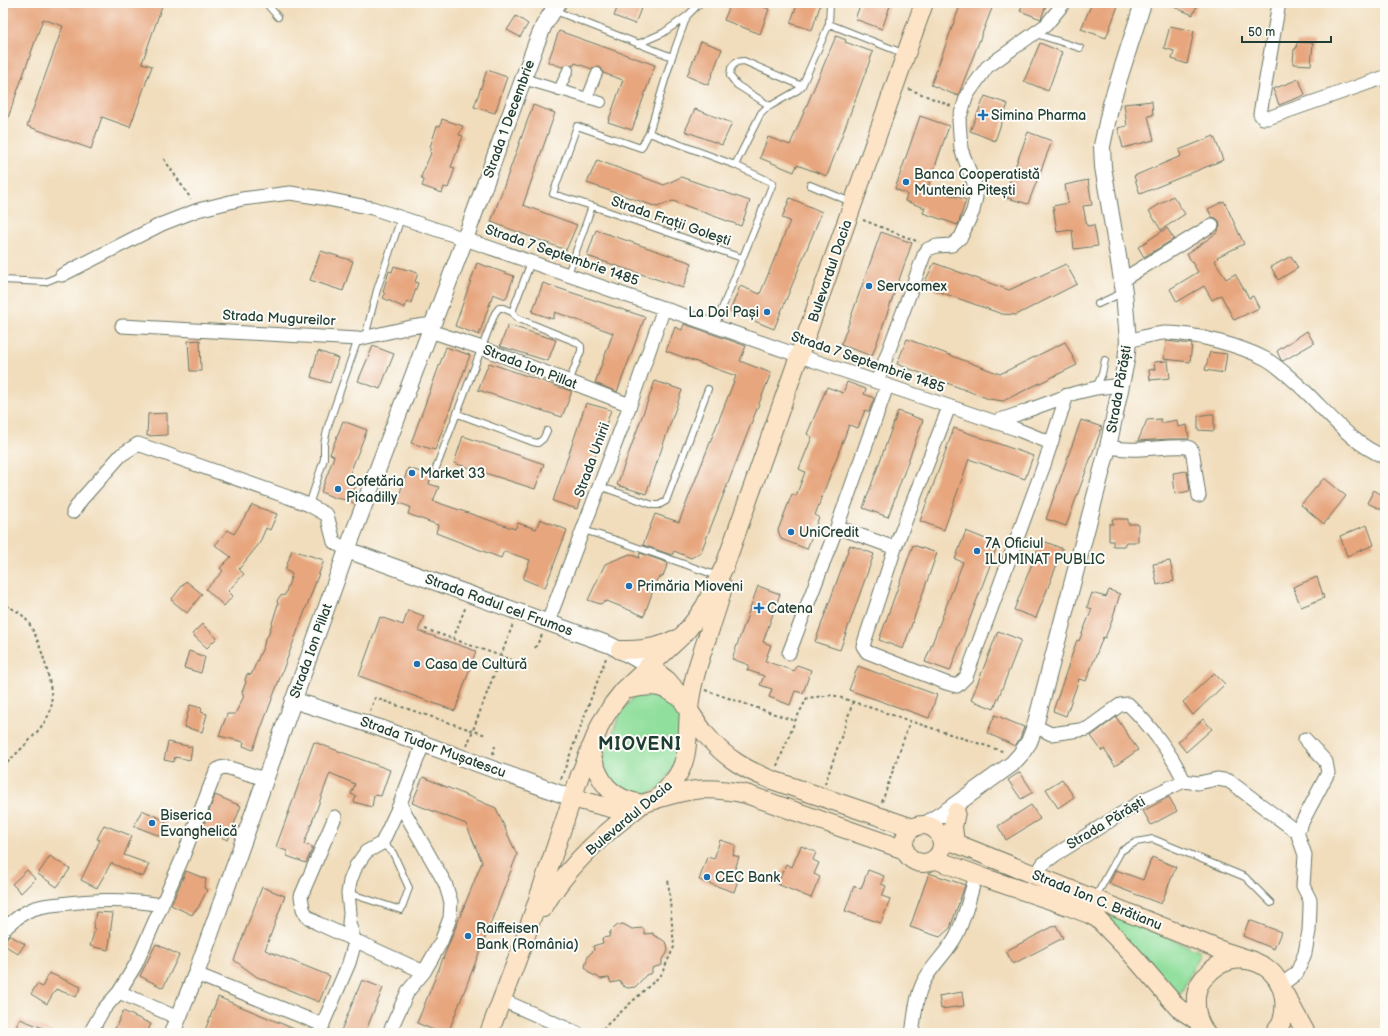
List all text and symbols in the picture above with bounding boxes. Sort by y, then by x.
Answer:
scale bar [1242,18,1331,44]
text: 50 m [1248,25,1275,40]
street label: Strada 1 Decembrie [480,58,538,180]
place label: Simina Pharma [991,107,1086,124]
marker: Simina Pharma [978,110,988,120]
place label: Banca Cooperatistă Muntenia Pitești [914,166,1040,199]
marker: Banca Cooperatistă Muntenia Pitești [901,177,911,187]
street label: Strada Frații Golești [609,193,733,249]
street label: Bulevardul Dacia [805,217,856,324]
street label: Strada 7 Septembrie 1485 [483,221,641,289]
place label: Servcomex [877,278,947,295]
marker: Servcomex [864,281,874,291]
place label: La Doi Pași [688,304,759,321]
street label: Strada Mugureilor [222,307,337,330]
marker: La Doi Pași [762,307,772,317]
street label: Strada 7 Septembrie 1485 [789,328,947,396]
street label: Strada Ion Pillat [480,341,580,393]
street label: Strada Părăști [1103,344,1135,434]
street label: Strada Unirii [571,420,613,500]
place label: Market 33 [420,465,485,482]
marker: Market 33 [407,468,417,478]
place label: Cofetăria Picadilly [346,473,404,506]
marker: Cofetăria Picadilly [333,484,343,494]
place label: UniCredit [799,524,860,541]
marker: UniCredit [786,527,796,537]
place label: 7A Oficiul ILUMINAT PUBLIC [985,535,1105,568]
marker: 7A Oficiul ILUMINAT PUBLIC [972,546,982,556]
street label: Strada Radul cel Frumos [423,570,575,640]
place label: Primăria Mioveni [637,578,743,595]
marker: Primăria Mioveni [624,581,634,591]
place label: Catena [767,600,813,617]
street label: Strada Ion Pillat [286,601,336,701]
marker: Catena [754,603,764,613]
place label: Casa de Cultură [425,656,527,673]
marker: Casa de Cultură [412,659,422,669]
street label: Strada Tudor Mușatescu [358,713,508,781]
district label: MIOVENI [598,734,682,755]
street label: Bulevardul Dacia [582,777,676,859]
street label: Strada Părăști [1064,793,1148,853]
place label: Biserica Evanghelică [160,807,238,840]
marker: Biserica Evanghelică [147,818,157,828]
street label: Strada Ion C. Brătianu [1029,866,1165,934]
place label: CEC Bank [715,869,780,886]
marker: CEC Bank [702,872,712,882]
place label: Raiffeisen Bank (România) [476,920,579,953]
marker: Raiffeisen Bank (România) [463,931,473,941]

